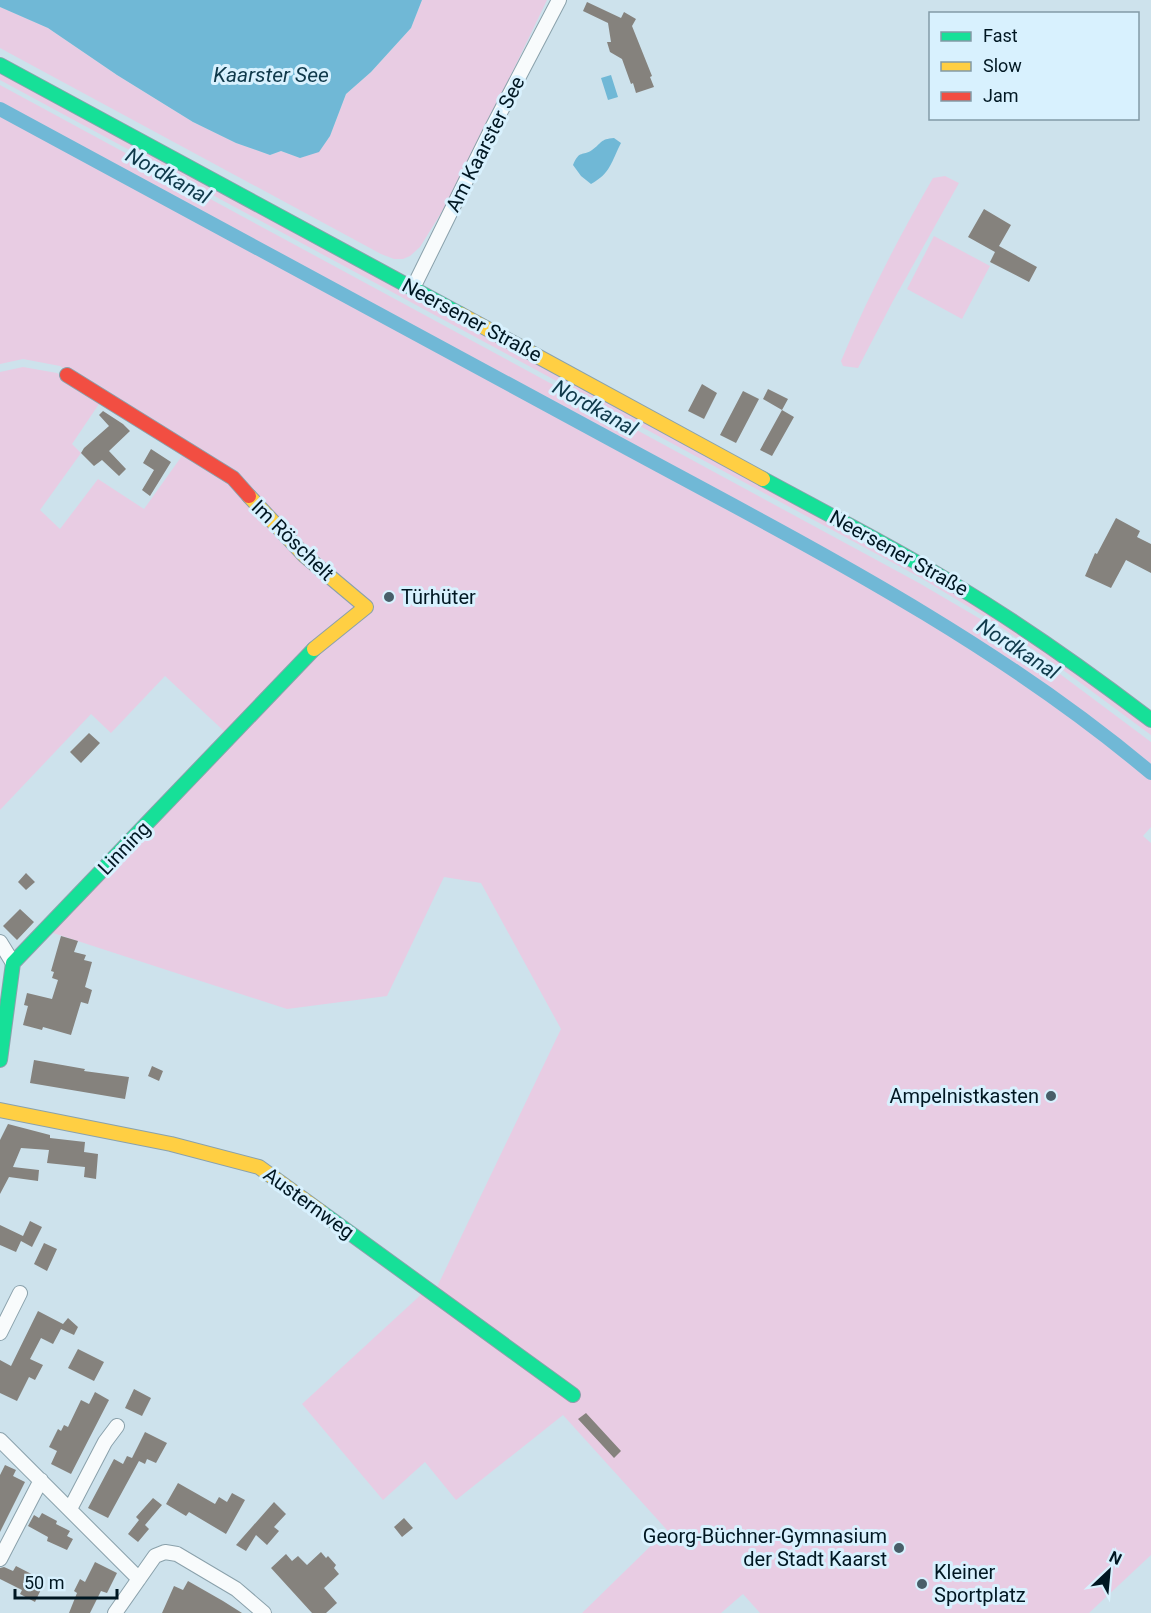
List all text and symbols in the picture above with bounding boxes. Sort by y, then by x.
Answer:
legend [929,12,1139,120]
text: Fast [983,25,1018,46]
text: Slow [983,55,1022,76]
water label: Kaarster See [213,63,329,87]
street label: Am Kaarster See [440,72,530,216]
text: Jam [983,85,1019,106]
water label: Nordkanal [121,143,215,210]
street label: Neersener Straße [398,273,546,367]
water label: Nordkanal [548,375,642,442]
street label: Im Röschelt [247,495,339,585]
street label: Neersener Straße [826,505,972,601]
place label: Türhüter [401,585,476,609]
marker: Türhüter [382,590,396,604]
water label: Nordkanal [972,614,1064,685]
street label: Linning [93,816,155,880]
place label: Ampelnistkasten [889,1084,1039,1108]
marker: Ampelnistkasten [1044,1089,1058,1103]
street label: Austernweg [259,1162,359,1244]
place label: Georg-Büchner-Gymnasium der Stadt Kaarst [643,1524,887,1571]
marker: Georg-Büchner-Gymnasium der Stadt Kaarst [892,1541,906,1555]
north arrow [1079,1541,1139,1601]
text: N [1106,1547,1125,1569]
place label: Kleiner Sportplatz [934,1560,1026,1607]
scale bar [15,1562,117,1600]
text: 50 m [24,1572,64,1593]
marker: Kleiner Sportplatz [915,1577,929,1591]

